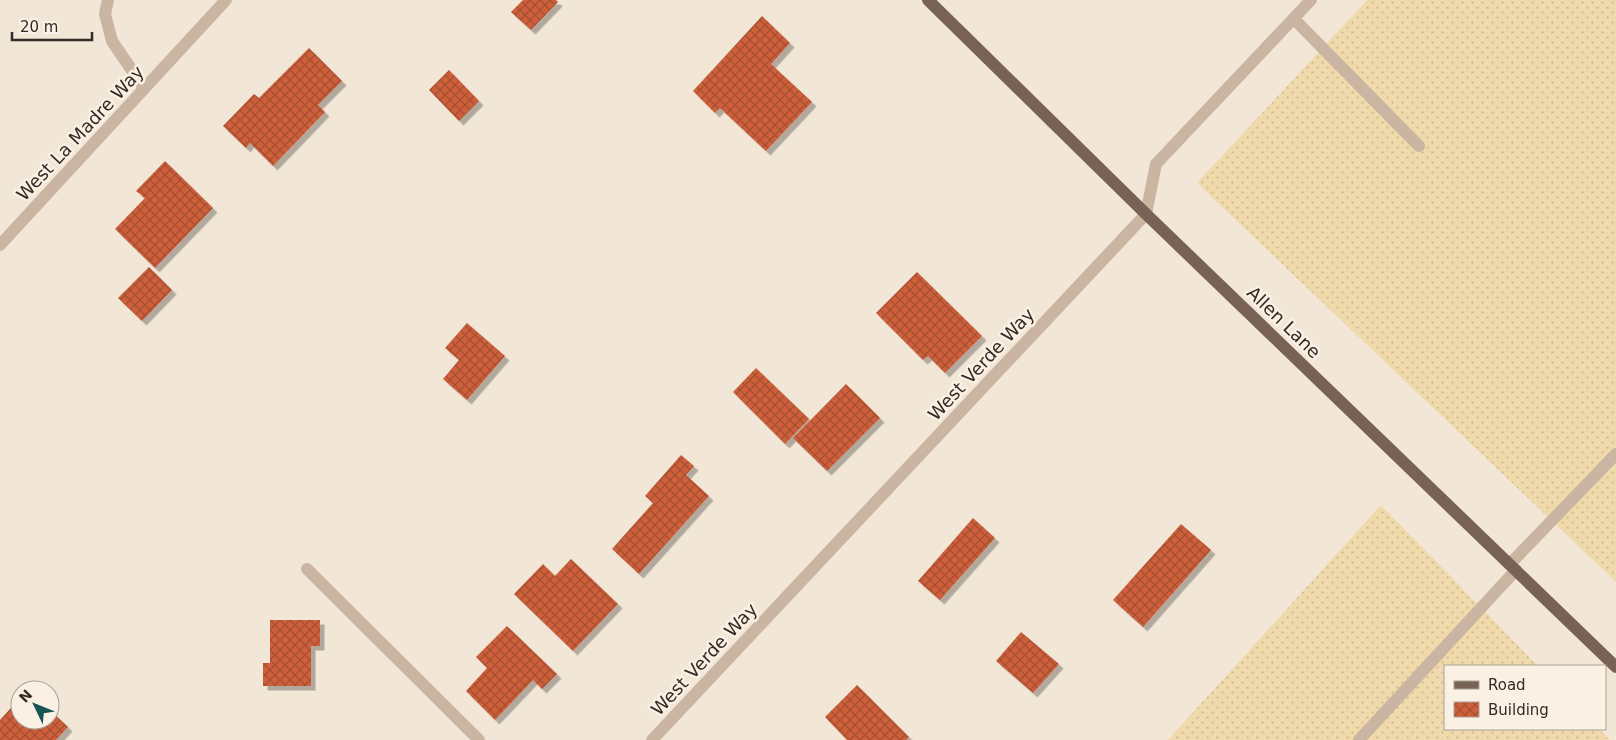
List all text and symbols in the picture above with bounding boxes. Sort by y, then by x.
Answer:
scale bar [12,10,92,42]
text: 20 m [20,18,58,36]
street label: West La Madre Way [12,61,148,205]
street label: Allen Lane [1243,282,1325,362]
street label: West Verde Way [924,303,1039,424]
street label: West Verde Way [647,598,762,719]
legend [1444,665,1606,730]
text: Road [1488,676,1526,694]
north arrow [10,680,60,730]
text: N [16,686,35,706]
text: Building [1488,701,1549,719]

